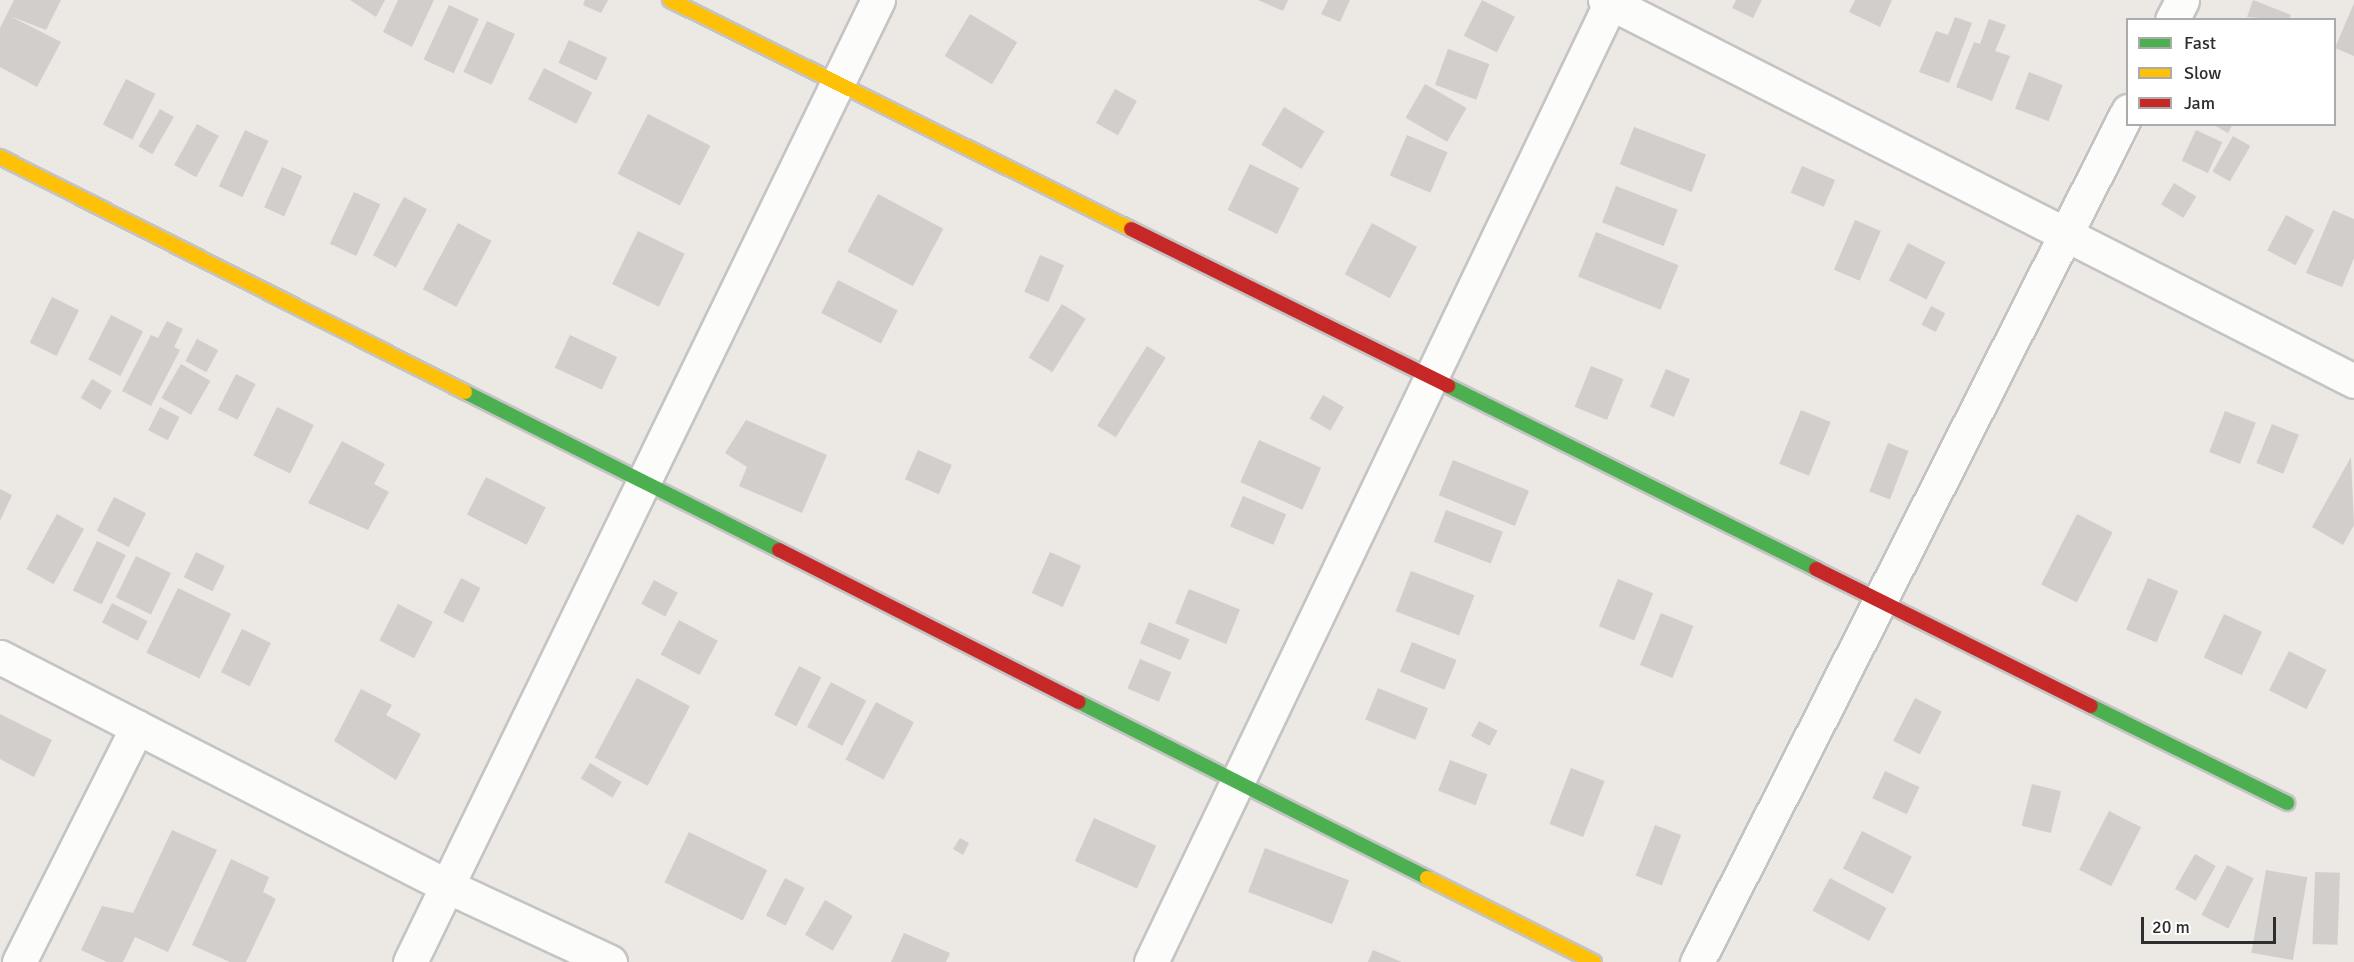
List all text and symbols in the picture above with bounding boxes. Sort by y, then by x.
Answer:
legend [2126,18,2336,126]
text: Fast [2184,32,2216,54]
text: Slow [2184,62,2221,84]
text: Jam [2184,92,2215,114]
scale bar [2144,905,2279,943]
text: 20 m [2152,916,2190,938]

